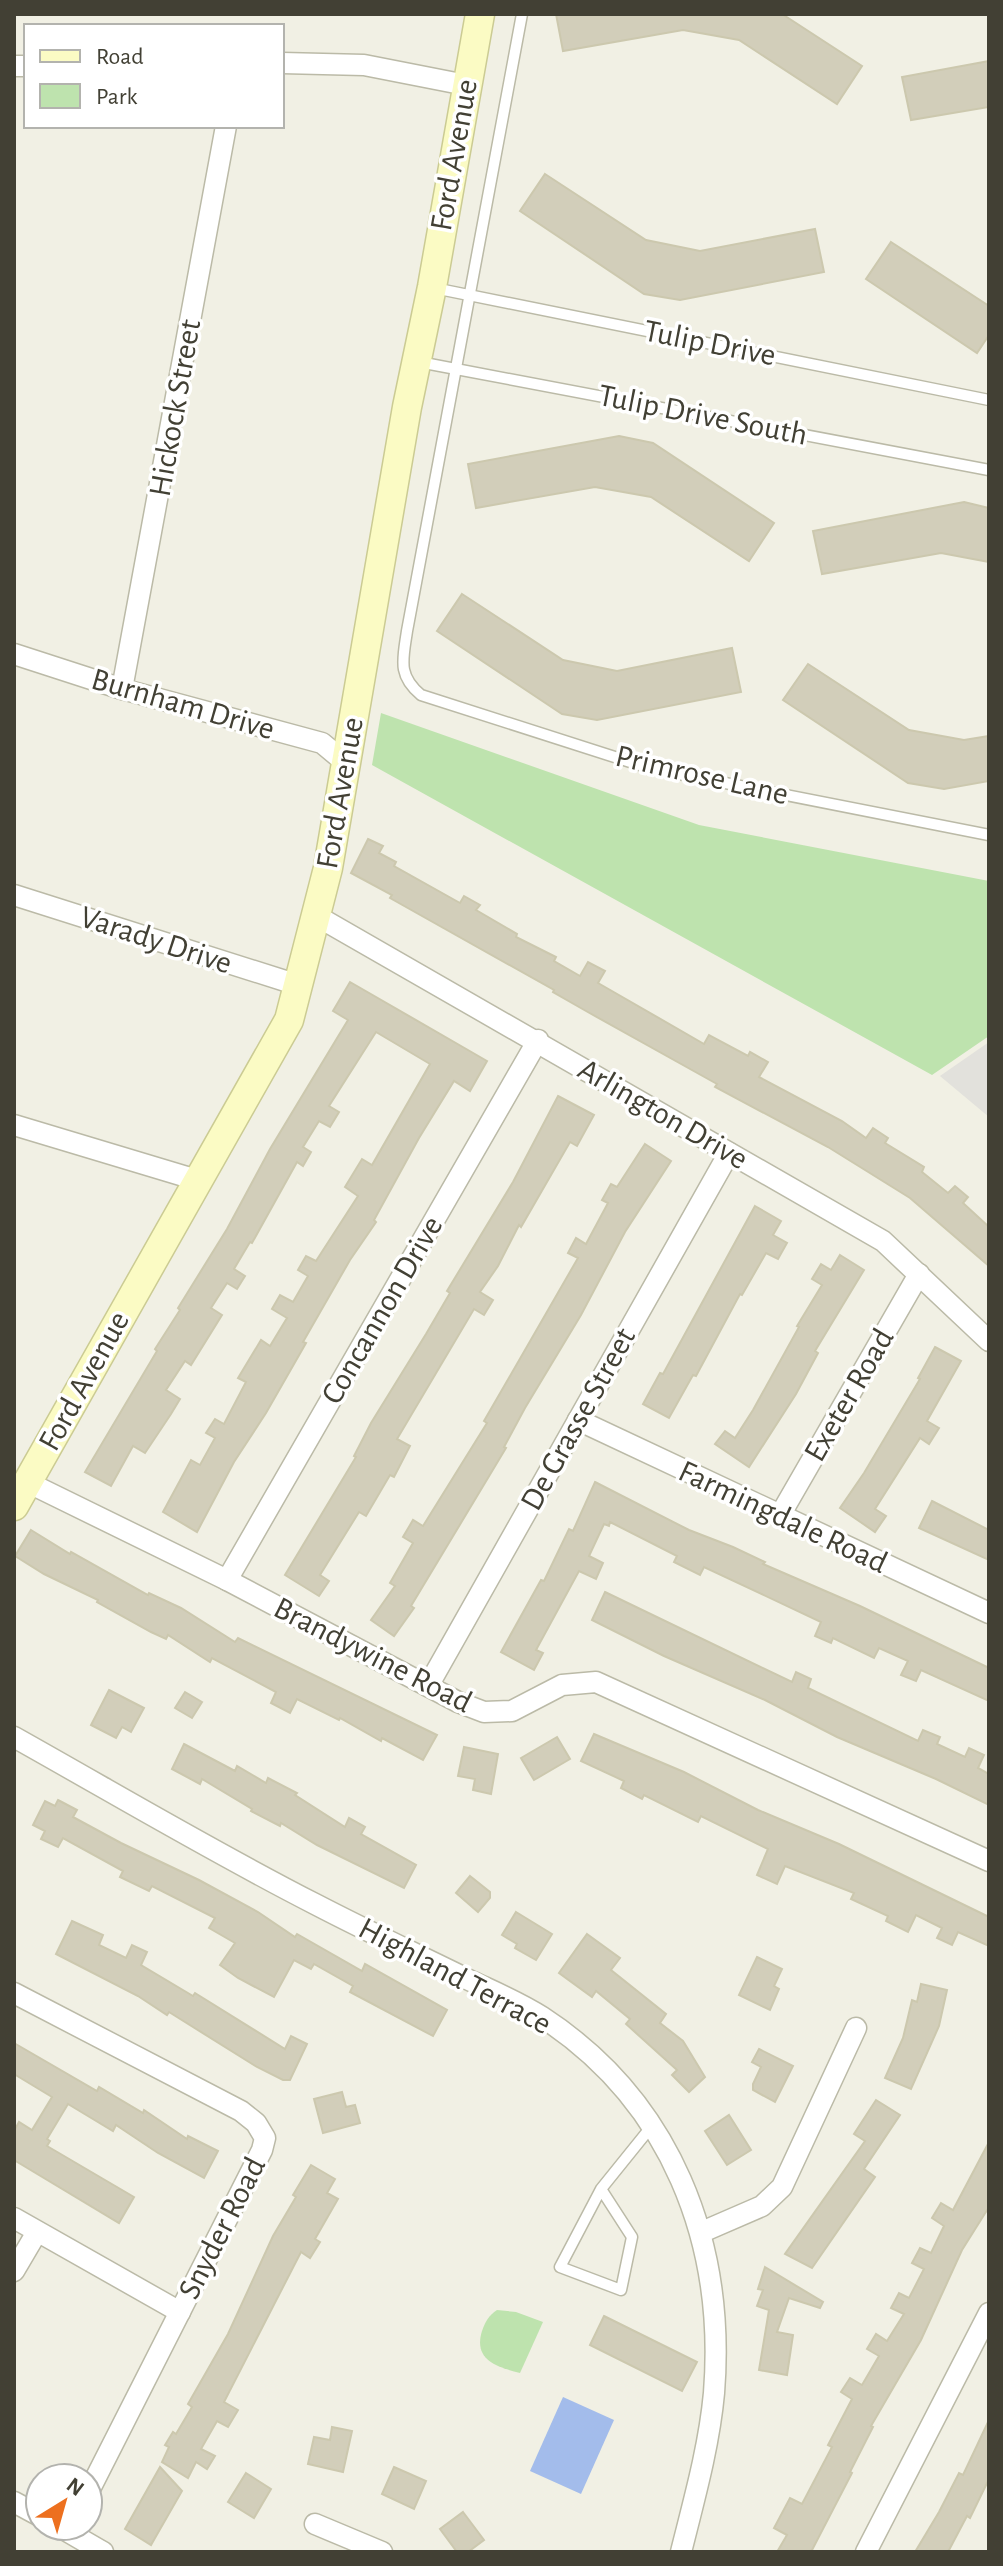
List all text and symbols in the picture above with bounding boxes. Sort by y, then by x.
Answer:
legend [24,24,284,128]
text: Road [96,45,144,69]
street label: Ford Avenue [425,77,483,233]
text: Park [96,85,137,109]
street label: Tulip Drive [641,315,779,371]
street label: Hickock Street [144,317,206,499]
street label: Tulip Drive South [596,379,810,451]
street label: Burnham Drive [88,663,278,745]
street label: Ford Avenue [311,715,369,871]
street label: Primrose Lane [612,740,792,810]
street label: Varady Drive [76,900,236,980]
street label: Arlington Drive [573,1053,753,1175]
street label: Concannon Drive [315,1211,449,1409]
street label: Ford Avenue [33,1306,135,1456]
street label: De Grasse Street [515,1322,641,1516]
street label: Exeter Road [798,1323,900,1467]
street label: Farmingdale Road [674,1455,892,1579]
street label: Brandywine Road [269,1591,477,1719]
street label: Highland Terrace [353,1912,557,2040]
street label: Snyder Road [173,2152,271,2304]
north arrow [24,2462,104,2542]
text: N [63,2473,88,2500]

